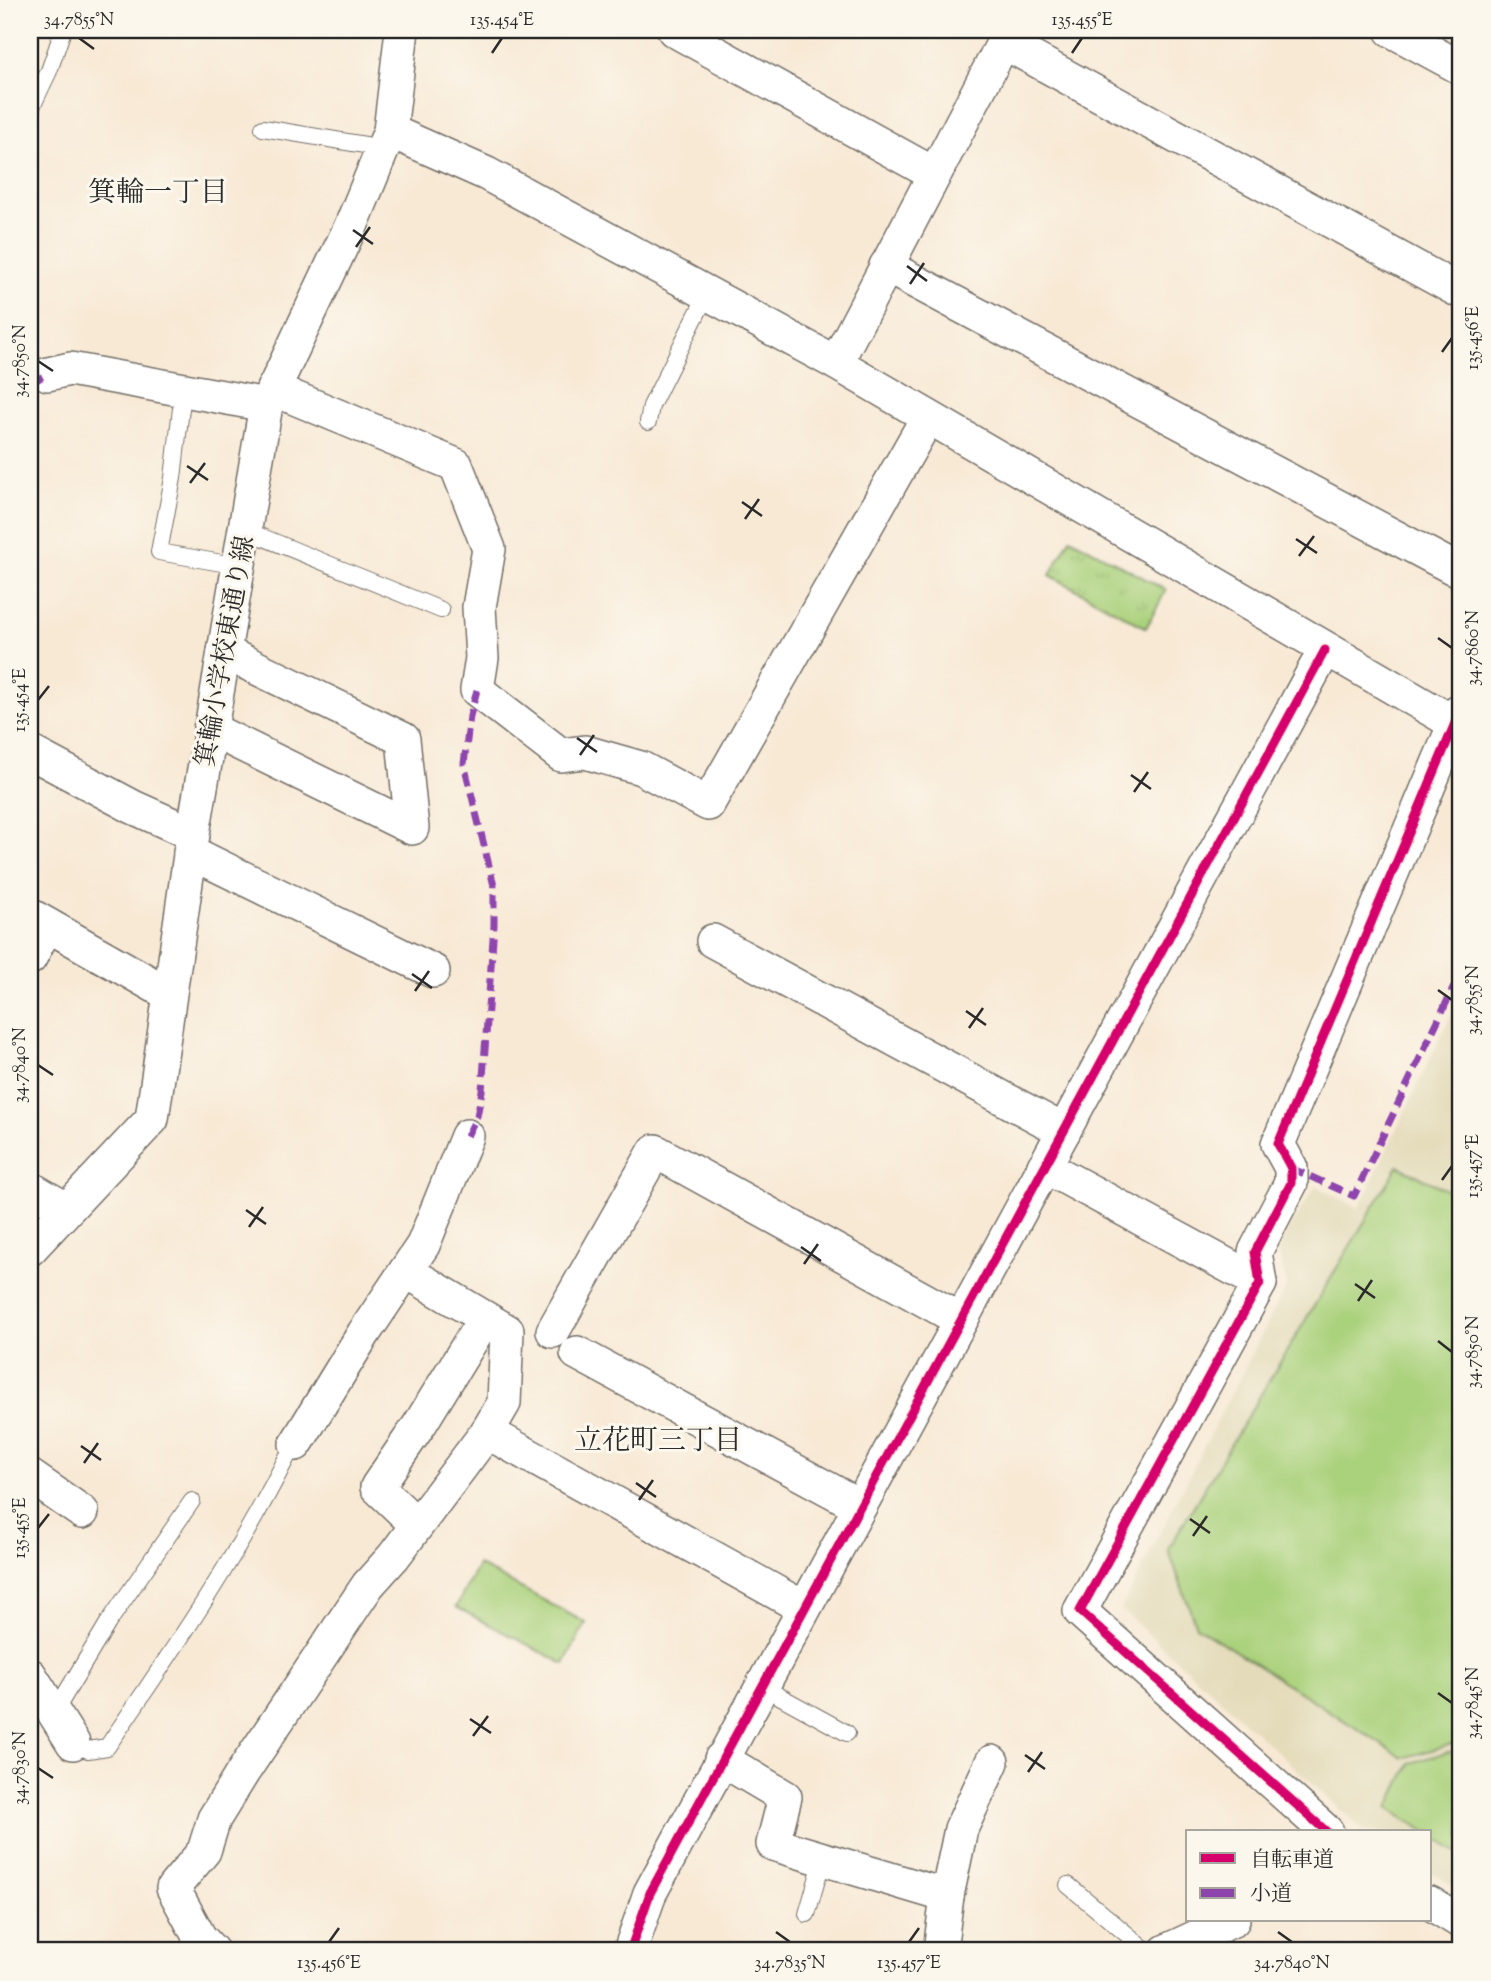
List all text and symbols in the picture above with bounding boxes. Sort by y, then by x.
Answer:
text: 34.7855°N [44,8,114,34]
text: 135.454°E [470,8,534,34]
text: 135.455°E [1051,8,1113,34]
district label: 箕輪一丁目 [88,174,228,214]
text: 135.456°E [1461,306,1487,370]
text: 34.7850°N [8,324,34,398]
street label: 箕輪小学校東通り線 [188,533,265,770]
text: 34.7860°N [1461,610,1487,686]
text: 135.454°E [8,668,34,732]
text: 34.7855°N [1461,965,1487,1035]
text: 34.7840°N [8,1027,34,1103]
text: 135.457°E [1461,1134,1487,1198]
text: 34.7850°N [1461,1315,1487,1389]
district label: 立花町三丁目 [574,1422,742,1462]
text: 135.455°E [8,1497,34,1559]
text: 34.7845°N [1461,1667,1487,1739]
text: 34.7830°N [8,1731,34,1805]
legend [1186,1830,1432,1922]
text: 自転車道 [1250,1846,1334,1876]
text: 小道 [1250,1880,1292,1910]
text: 135.456°E [297,1951,361,1977]
text: 34.7835°N [754,1951,826,1977]
text: 135.457°E [877,1951,941,1977]
text: 34.7840°N [1254,1951,1330,1977]

